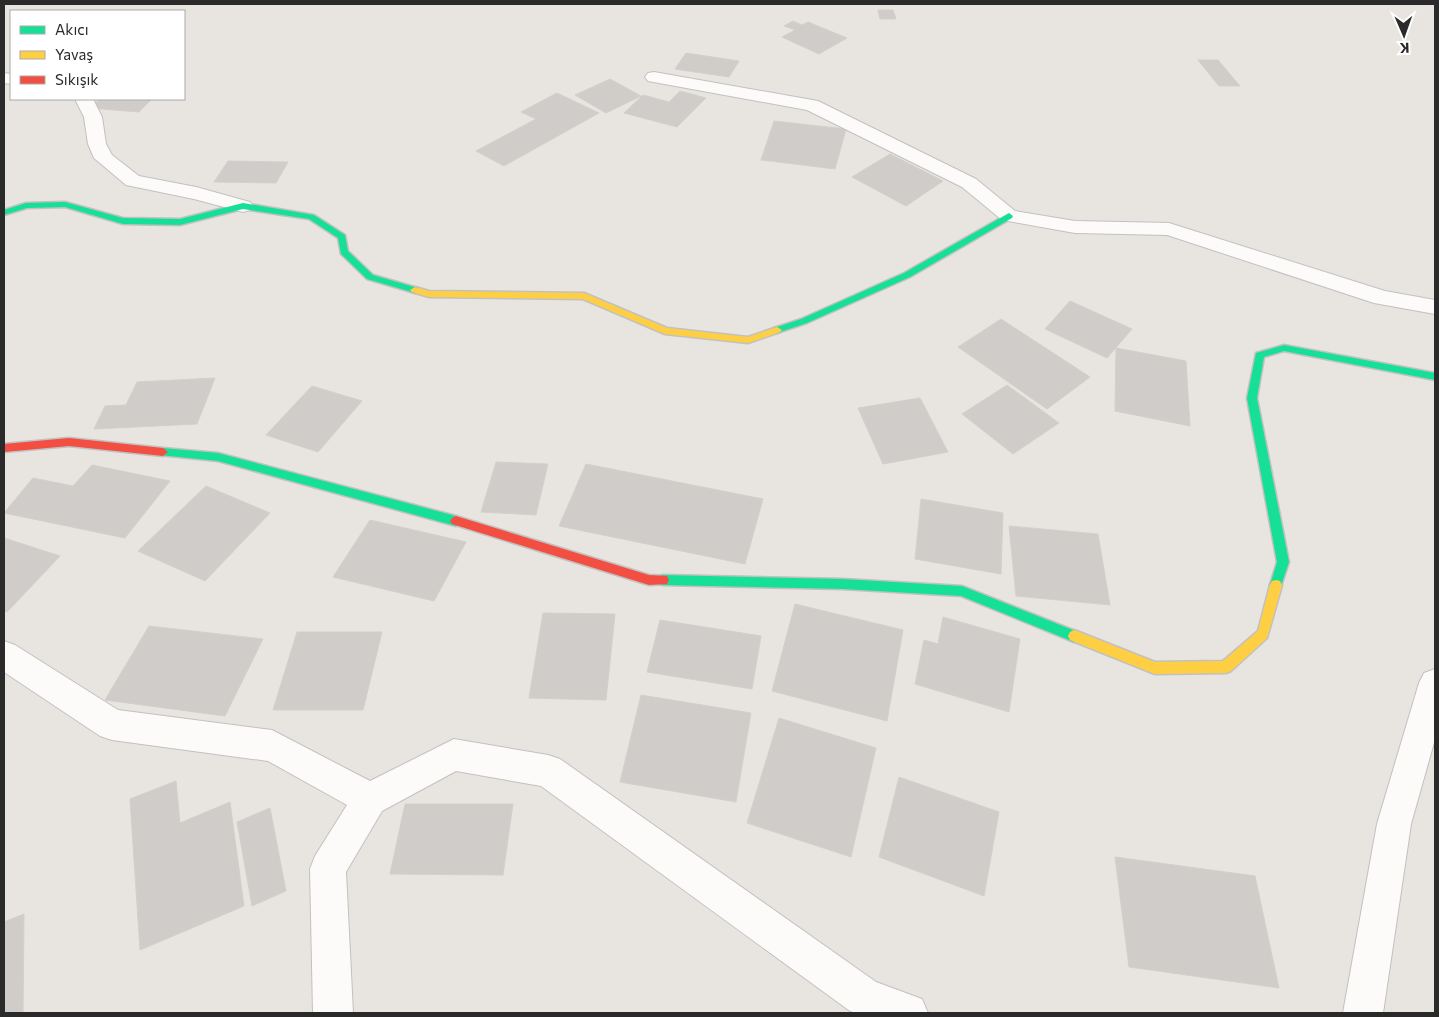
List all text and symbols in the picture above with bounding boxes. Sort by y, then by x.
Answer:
legend [10,10,185,100]
north arrow [1379,10,1429,60]
text: Akıcı [55,20,89,38]
text: K [1399,40,1410,57]
text: Yavaş [55,45,93,63]
text: Sıkışık [55,70,98,88]

